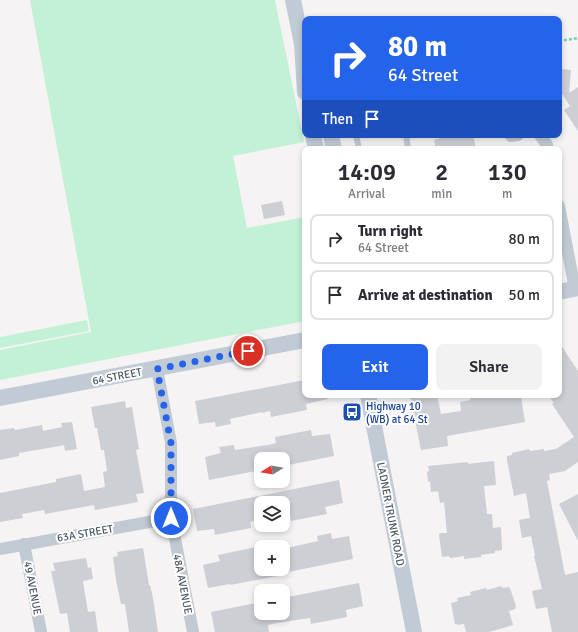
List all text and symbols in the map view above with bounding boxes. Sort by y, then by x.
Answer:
text: 80 m [388,30,447,64]
icon: right [322,32,374,84]
text: 64 Street [388,64,458,86]
icon: arrive [361,108,383,130]
text: Then [322,110,353,128]
text: 14:09 [337,157,396,187]
text: 2 [435,157,448,187]
text: 130 [488,157,527,187]
text: Arrival [348,186,385,202]
text: min [431,186,452,202]
text: m [502,186,512,202]
text: Turn right [358,222,423,240]
icon: right [324,228,346,250]
text: 80 m [509,230,540,248]
text: 64 Street [358,240,409,256]
icon: arrive [324,284,346,306]
text: Arrive at destination [358,286,493,304]
text: 50 m [509,286,540,304]
pin [231,334,265,368]
icon: arrive [237,340,259,362]
button: Exit [322,344,428,390]
button: Share [436,344,542,390]
street label: 64 STREET [91,365,143,388]
place label: Highway 10 (WB) at 64 St [366,400,428,426]
bus stop icon: Highway 10 (WB) at 64 St [341,401,363,423]
north arrow [254,452,290,488]
map controls [254,452,290,620]
street label: LADNER TRUNK ROAD [374,461,407,567]
button: layers [254,496,290,532]
position arrow [150,497,192,539]
street label: 63A STREET [56,522,115,545]
button: + [254,540,290,576]
street label: 48A AVENUE [170,553,195,615]
street label: 49 AVENUE [21,560,44,616]
button: − [254,584,290,620]

